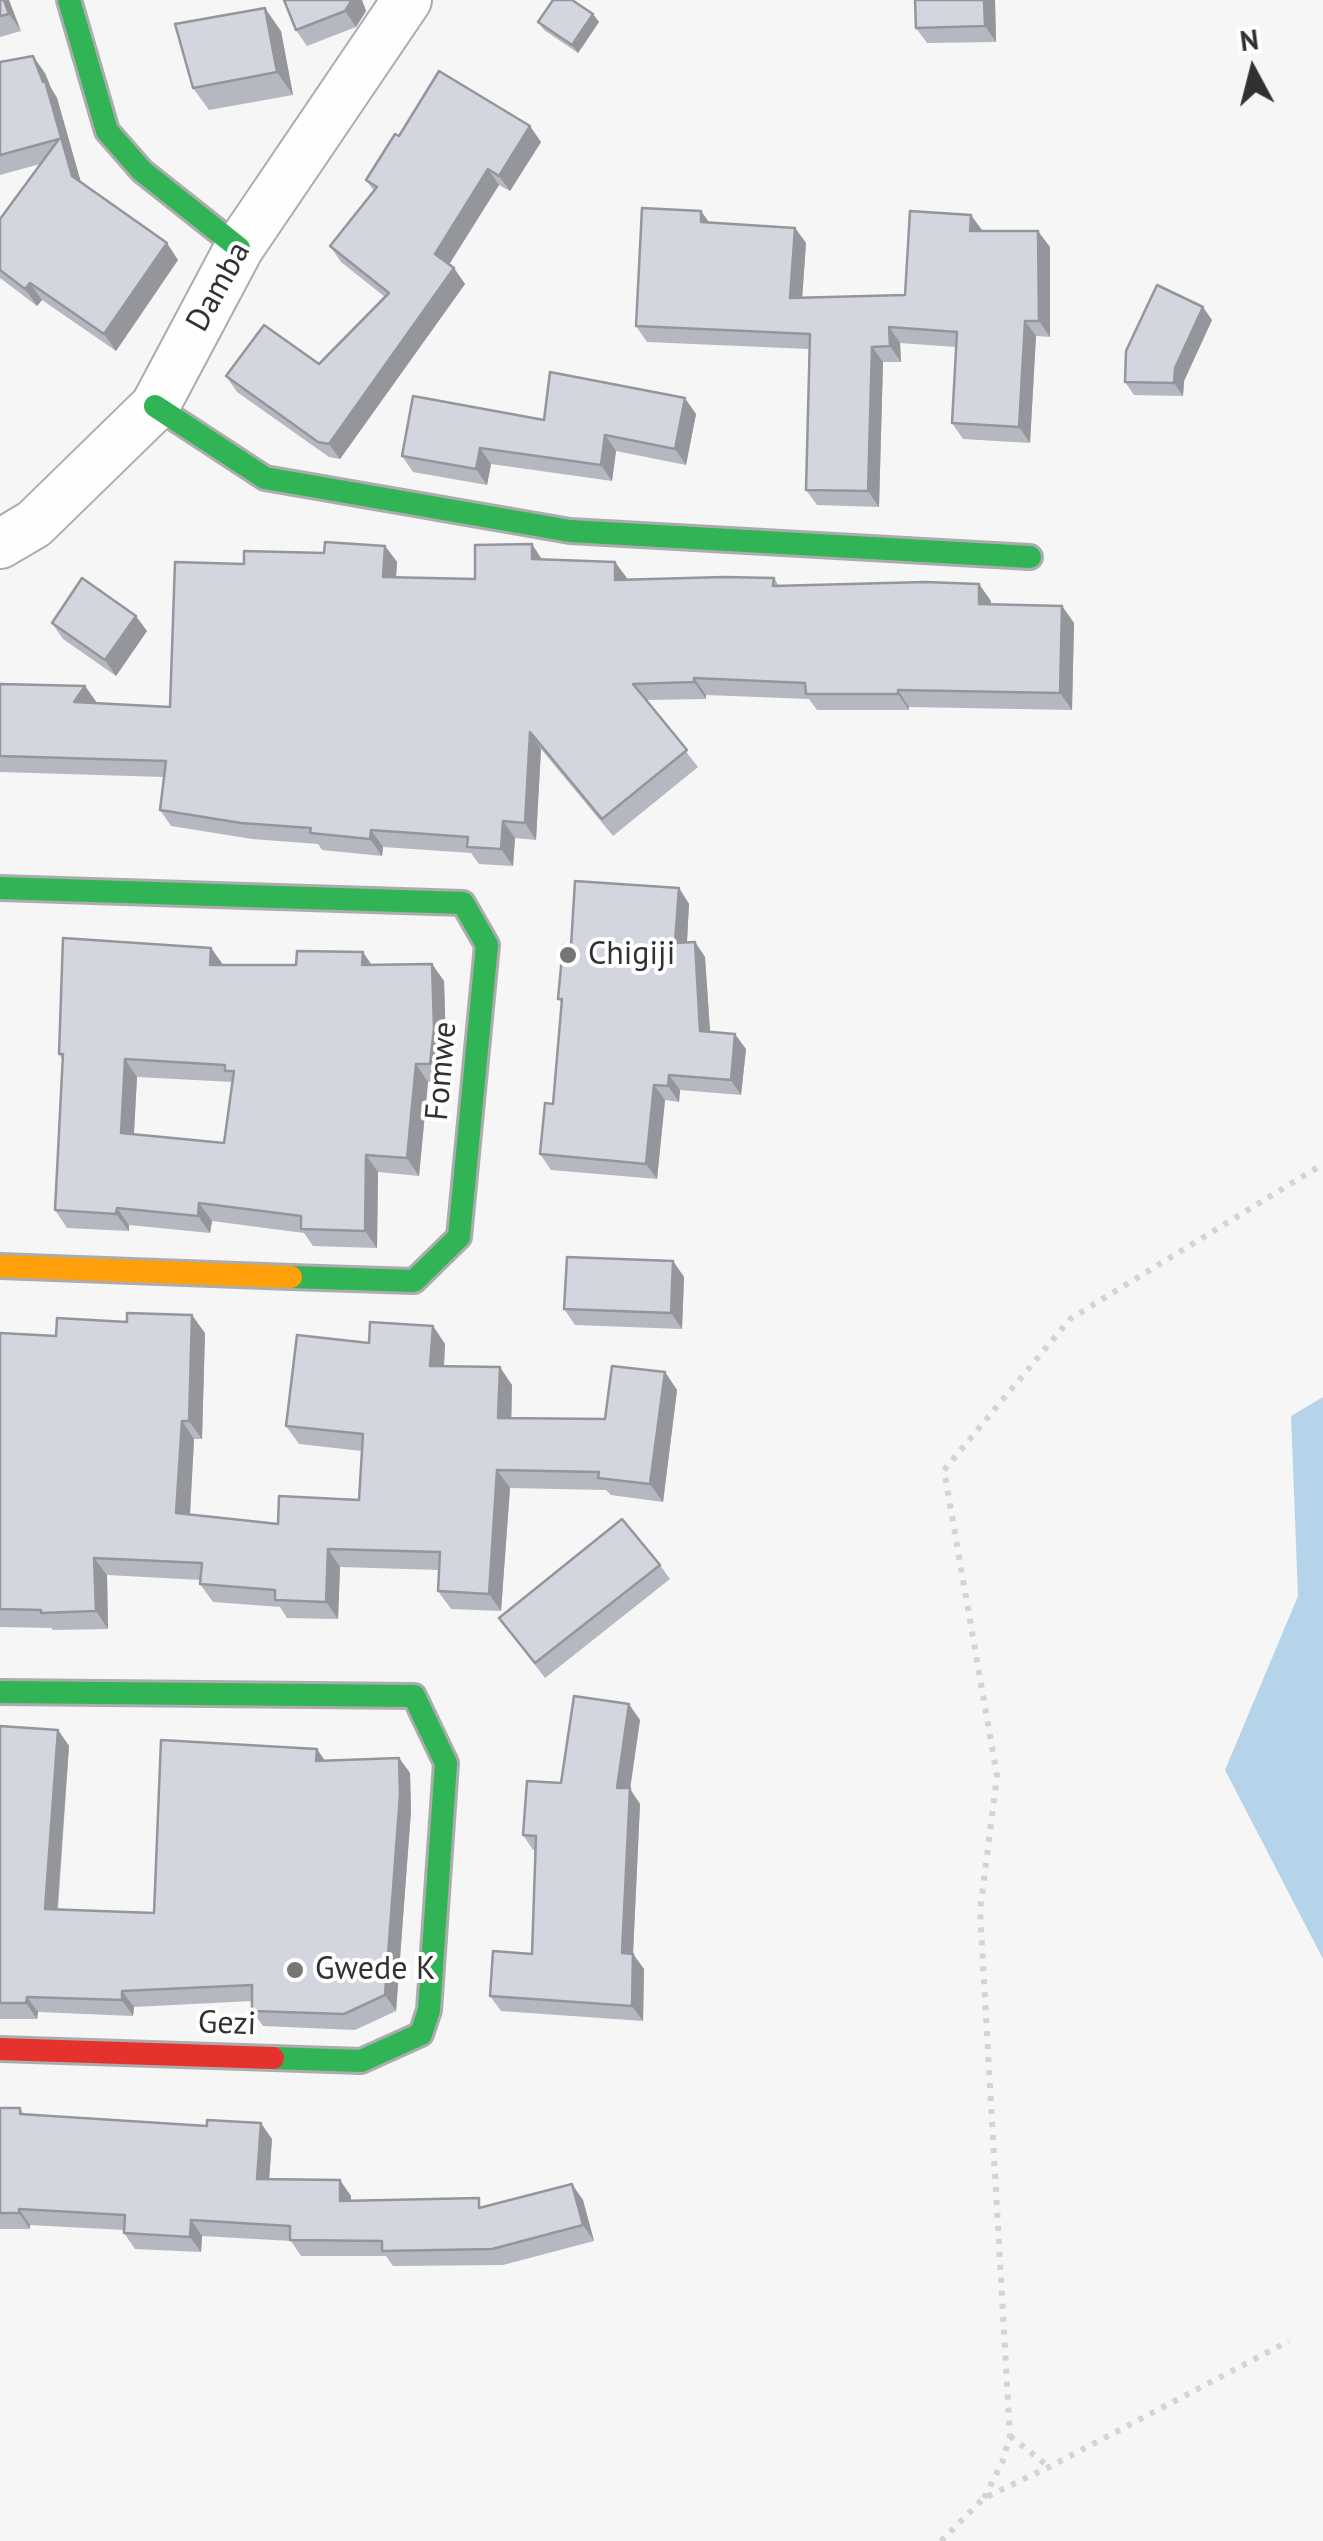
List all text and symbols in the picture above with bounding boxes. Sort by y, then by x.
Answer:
north arrow [1203,20,1303,120]
text: N [1238,20,1261,59]
street label: Damba [179,236,259,338]
place label: Chigiji [588,936,675,974]
marker: Chigiji [557,944,579,966]
street label: Fomwe [419,1020,465,1122]
place label: Gwede K [315,1951,436,1989]
marker: Gwede K [284,1959,306,1981]
street label: Gezi [197,2004,257,2044]

